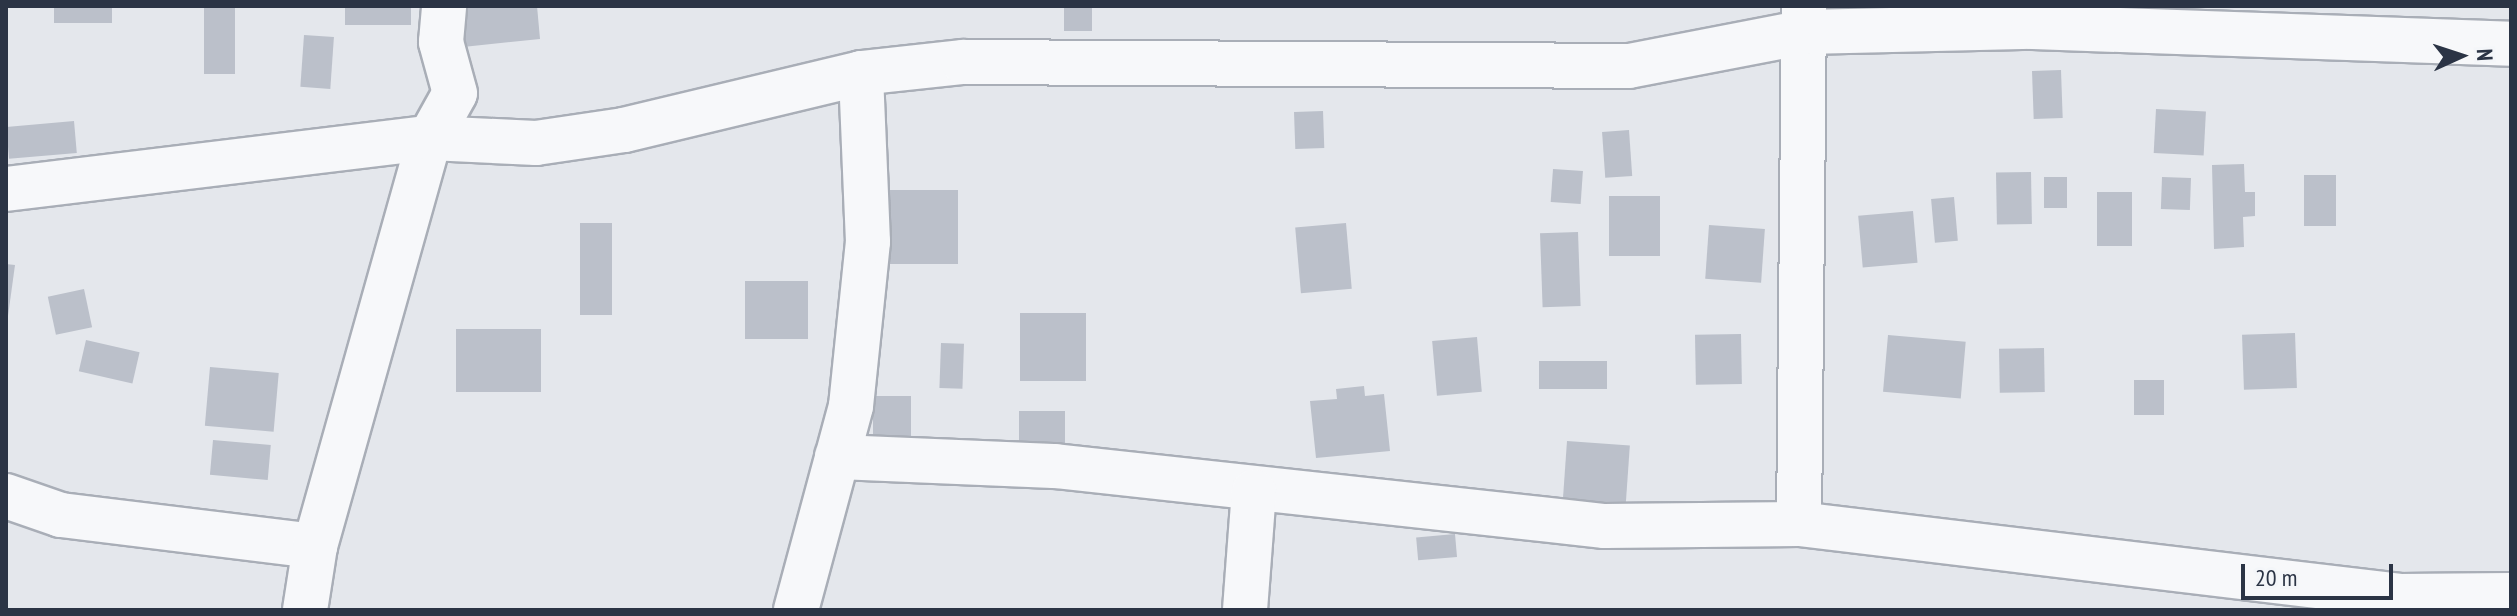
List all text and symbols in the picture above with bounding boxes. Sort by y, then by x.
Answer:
north arrow [2421,16,2501,96]
text: N [2471,48,2499,61]
scale bar [2245,548,2397,598]
text: 20 m [2255,562,2297,593]

